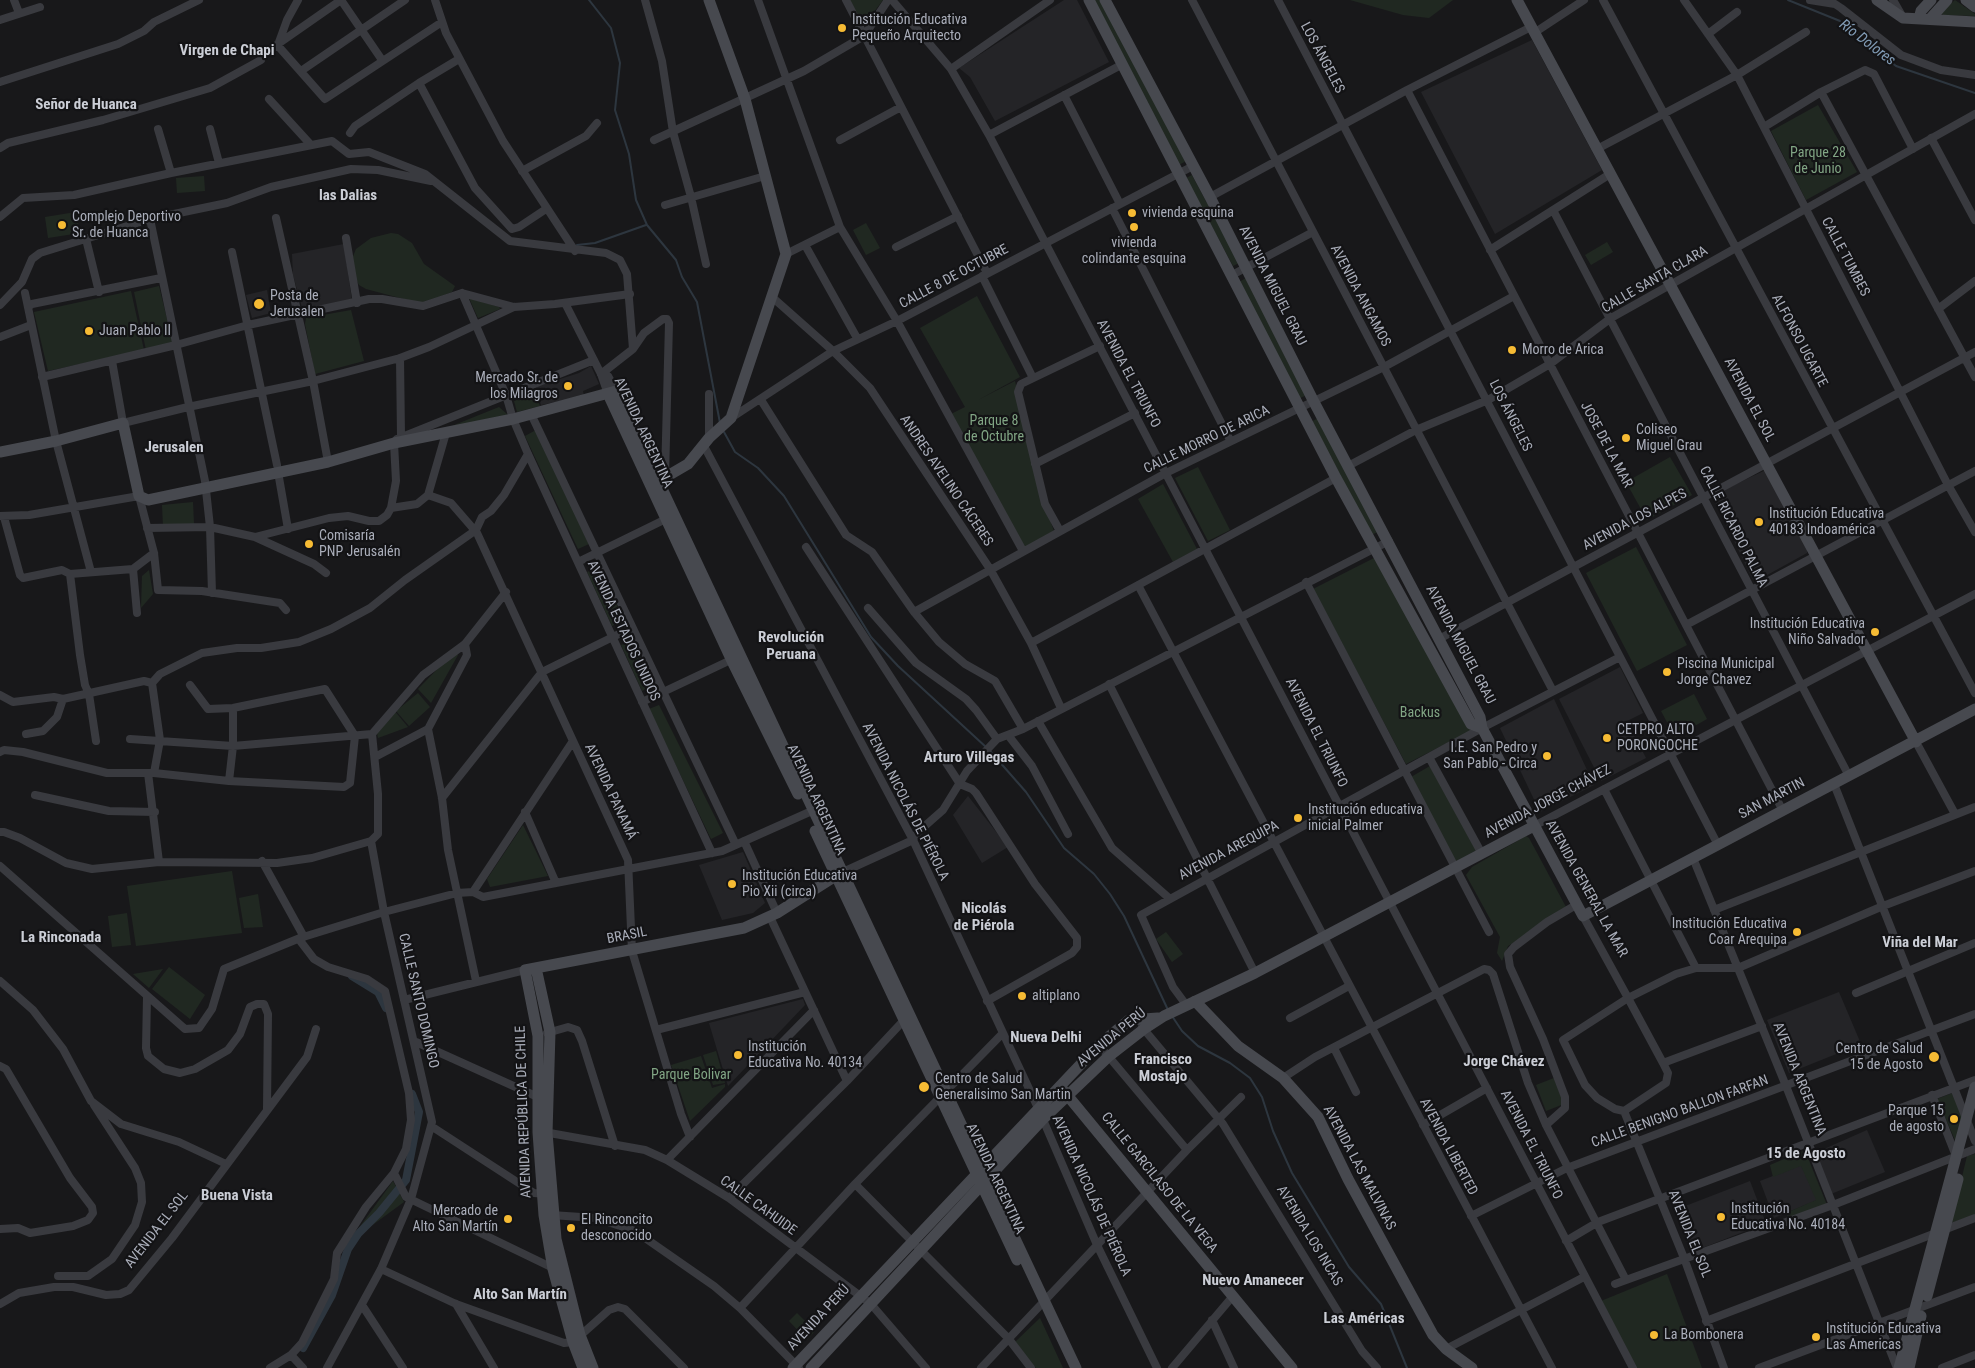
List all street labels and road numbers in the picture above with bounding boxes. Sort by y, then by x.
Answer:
street label: LOS ÁNGELES [1296,20,1348,96]
street label: CALLE TUMBES [1817,215,1873,299]
street label: AVENIDA MIGUEL GRAU [1235,223,1309,349]
street label: CALLE 8 DE OCTUBRE [897,241,1011,313]
street label: AVENIDA ANGAMOS [1326,242,1394,350]
street label: CALLE SANTA CLARA [1599,243,1711,317]
street label: ALFONSO UGARTE [1767,292,1831,390]
street label: AVENIDA EL TRIUNFO [1092,317,1164,431]
street label: AVENIDA EL SOL [1720,355,1778,445]
street label: AVENIDA ARGENTINA [610,375,676,491]
street label: LOS ÁNGELES [1485,377,1535,455]
street label: JOSE DE LA MAR [1576,399,1636,491]
street label: CALLE MORRO DE ARICA [1141,402,1273,478]
street label: ANDRES AVELINO CÁCERES [896,412,996,550]
street label: CALLE RICARDO PALMA [1695,464,1771,590]
street label: AVENIDA LOS ALPES [1580,485,1690,555]
street label: AVENIDA ESTADOS UNIDOS [583,558,663,704]
street label: AVENIDA MIGUEL GRAU [1422,583,1498,707]
street label: AVENIDA EL TRIUNFO [1281,676,1351,790]
street label: AVENIDA NICOLÁS DE PIÉROLA [858,720,952,884]
street label: AVENIDA PANAMÁ [580,741,640,843]
street label: AVENIDA ARGENTINA [783,742,849,858]
street label: AVENIDA JORGE CHÁVEZ [1482,761,1614,843]
street label: SAN MARTIN [1736,775,1808,823]
street label: AVENIDA AREQUIPA [1176,818,1282,884]
street label: AVENIDA GENERAL LA MAR [1541,818,1631,960]
street label: BRASIL [605,924,649,948]
street label: CALLE SANTO DOMINGO [394,932,442,1070]
street label: AVENIDA PERÚ [1074,1005,1150,1071]
street label: AVENIDA ARGENTINA [1769,1020,1829,1138]
street label: AVENIDA REPÚBLICA DE CHILE [513,1025,535,1199]
street label: CALLE BENIGNO BALLON FARFAN [1589,1072,1771,1152]
street label: AVENIDA EL TRIUNFO [1496,1088,1566,1202]
street label: AVENIDA LIBERTED [1415,1096,1481,1198]
street label: AVENIDA LAS MALVINAS [1319,1103,1399,1233]
street label: CALLE GARCILASO DE LA VEGA [1097,1109,1221,1257]
street label: AVENIDA NICOLÁS DE PIÉROLA [1048,1113,1134,1279]
street label: AVENIDA ARGENTINA [962,1121,1028,1237]
street label: CALLE CAHUIDE [716,1173,800,1239]
street label: AVENIDA LOS INCAS [1272,1183,1346,1289]
street label: AVENIDA EL SOL [122,1188,192,1272]
street label: AVENIDA EL SOL [1664,1188,1714,1280]
street label: AVENIDA PERÚ [784,1282,854,1354]

